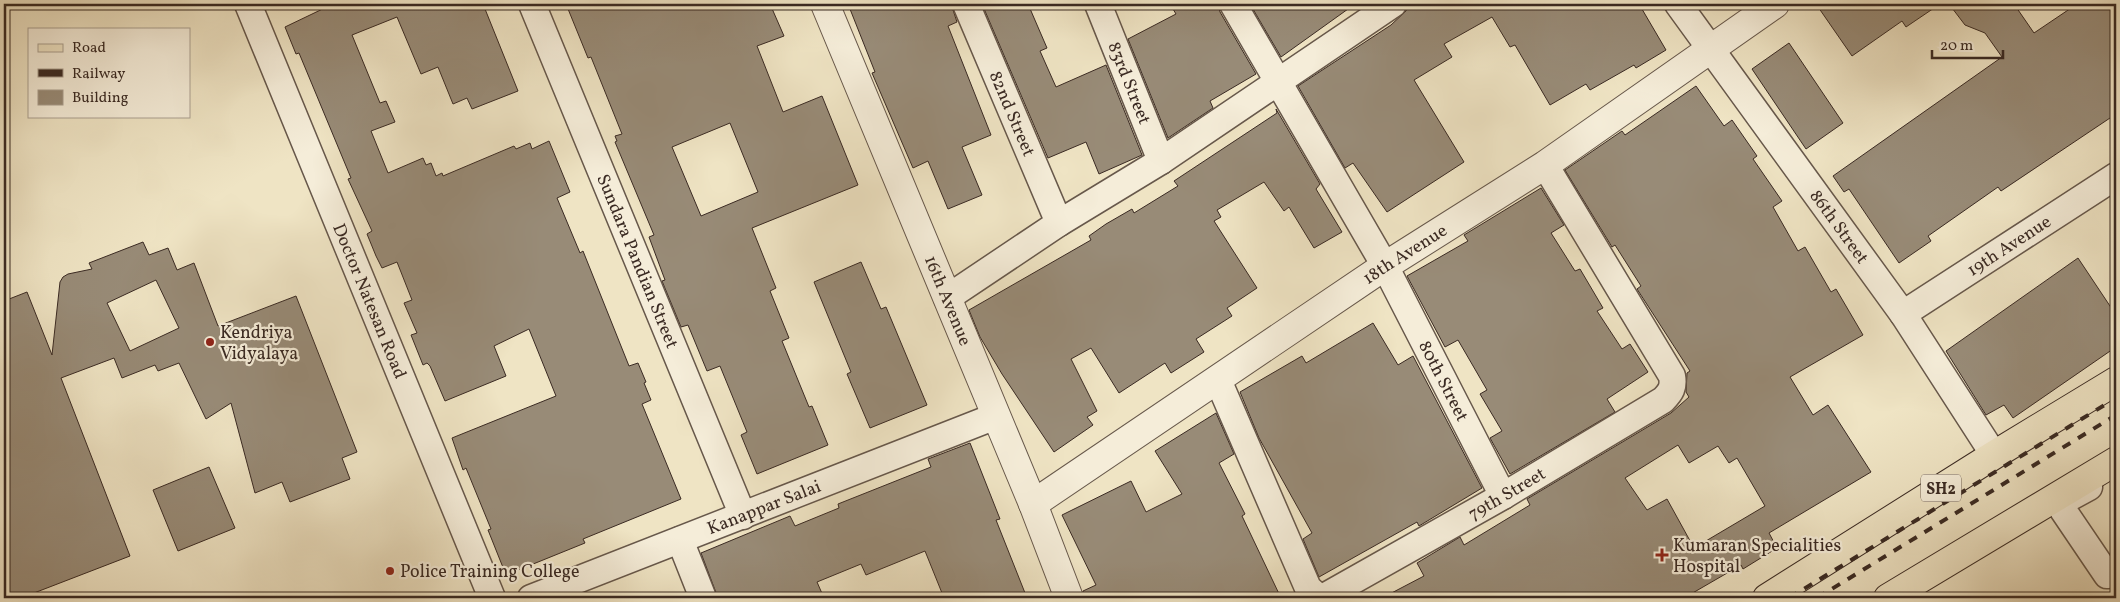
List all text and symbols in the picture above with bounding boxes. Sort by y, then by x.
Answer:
legend [28,28,190,118]
scale bar [1932,28,2004,60]
text: 20 m [1940,36,1973,57]
text: Road [72,38,106,59]
street label: 83rd Street [1100,38,1156,128]
text: Railway [72,64,125,85]
street label: 82nd Street [982,68,1040,161]
text: Building [72,88,129,109]
street label: Sundara Pandian Street [589,171,684,353]
street label: 86th Street [1803,185,1874,270]
street label: 19th Avenue [1963,210,2057,283]
street label: 18th Avenue [1358,219,1452,291]
street label: Doctor Natesan Road [325,220,412,383]
street label: 16th Avenue [917,252,977,350]
place label: Kendriya Vidyalaya [220,321,298,367]
marker: Kendriya Vidyalaya [204,336,216,348]
street label: 80th Street [1411,337,1474,426]
street label: 79th Street [1464,462,1551,527]
road number: SH2 [1921,474,1961,502]
street label: Kanappar Salai [704,475,825,542]
place label: Kumaran Specialities Hospital [1673,534,1841,580]
marker: Kumaran Specialities Hospital [1655,548,1669,562]
place label: Police Training College [400,560,580,585]
marker: Police Training College [384,565,396,577]

